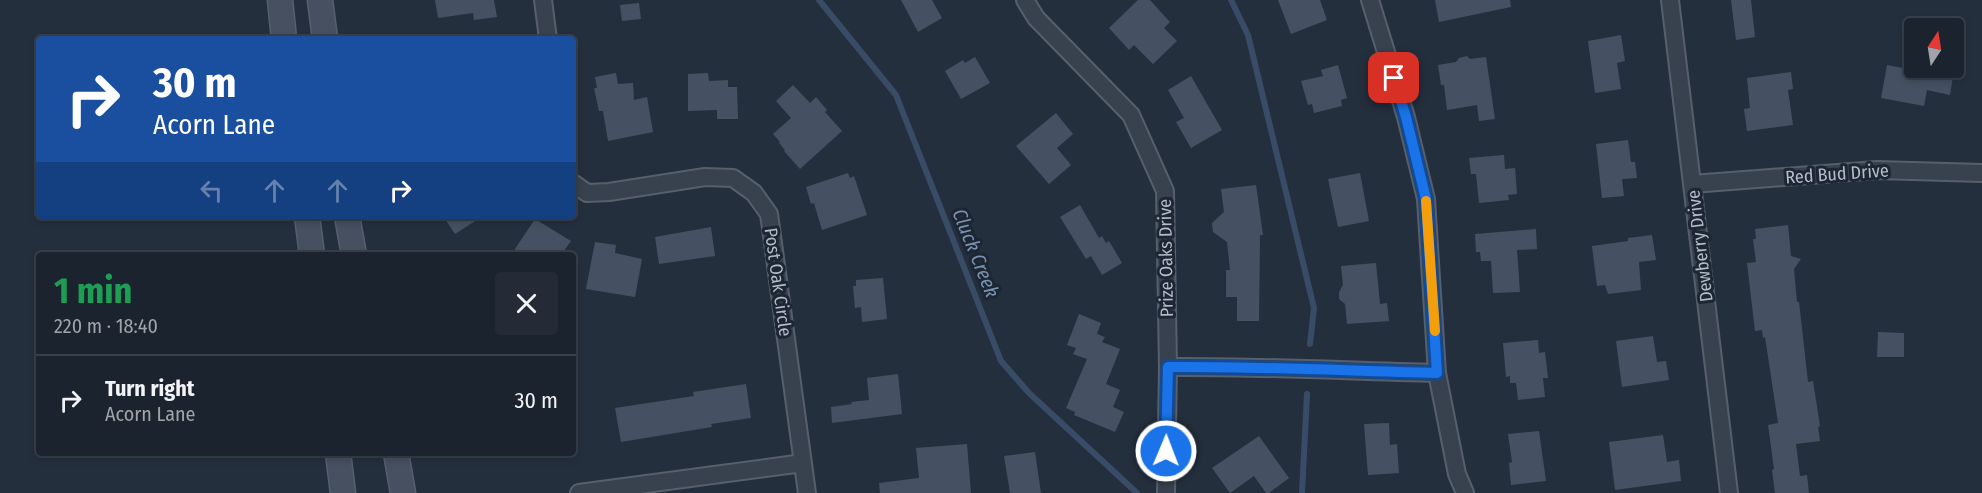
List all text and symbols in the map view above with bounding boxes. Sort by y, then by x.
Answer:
north arrow [1904,18,1964,78]
map controls [1904,18,1964,78]
pin [1368,52,1419,103]
text: 30 m [153,58,237,108]
icon: right [54,60,132,138]
icon: arrive [1377,61,1410,94]
text: Acorn Lane [153,109,275,141]
street label: Red Bud Drive [1785,159,1890,189]
icon: left [195,174,228,207]
icon: ahead [258,174,291,207]
icon: ahead [321,174,354,207]
icon: right [384,174,417,207]
street label: Dewberry Drive [1682,189,1718,303]
street label: Prize Oaks Drive [1154,199,1178,317]
water label: Cluck Creek [947,205,1005,301]
street label: Post Oak Circle [759,226,797,338]
text: 1 min [54,269,132,313]
button: close [495,272,558,335]
text: 220 m · 18:40 [54,314,158,338]
text: Turn right [105,375,194,402]
icon: right [54,384,87,417]
text: 30 m [515,387,558,414]
text: Acorn Lane [105,402,195,426]
position arrow [1134,419,1198,483]

